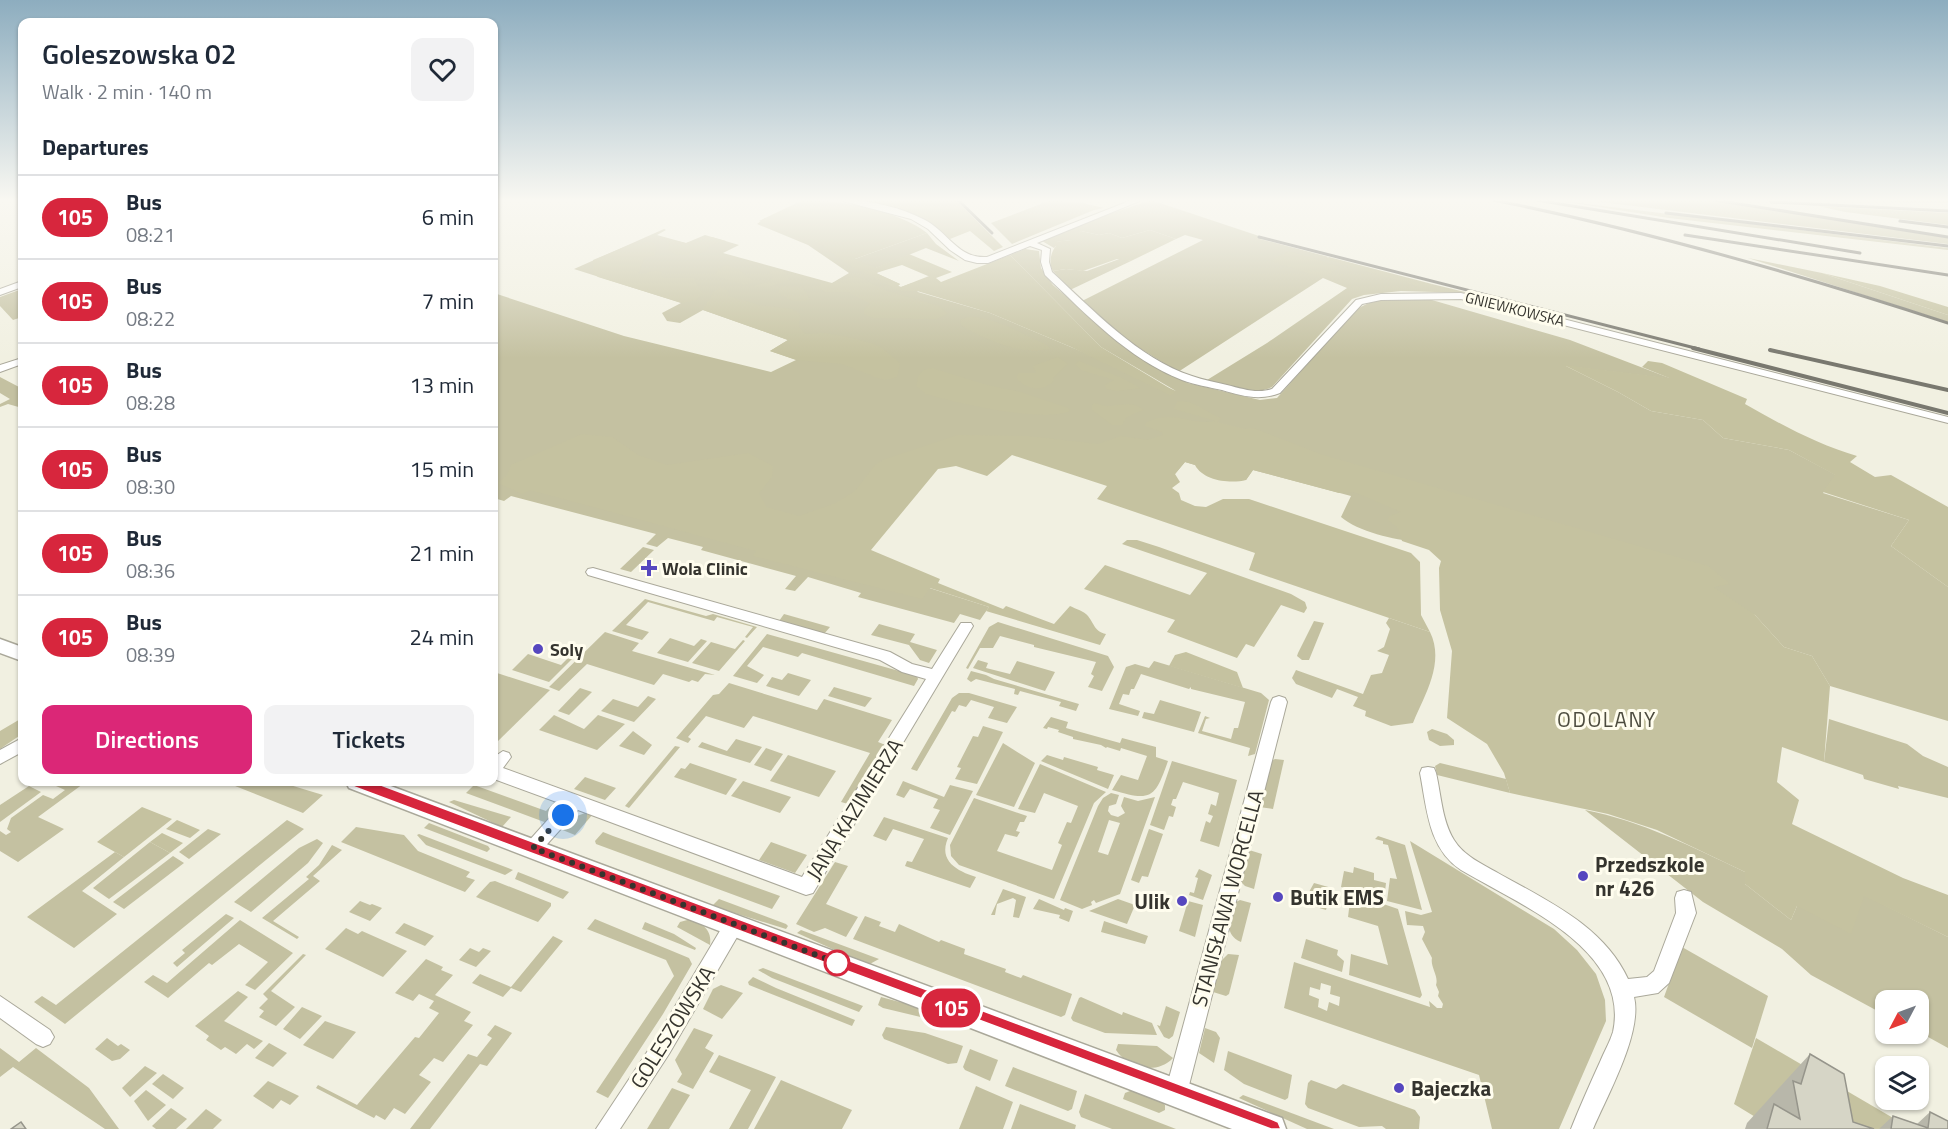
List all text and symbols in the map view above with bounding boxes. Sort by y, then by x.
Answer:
text: Goleszowska 02 [42,32,236,75]
button: heart [411,38,474,101]
text: Walk · 2 min · 140 m [42,76,212,107]
text: Departures [42,130,149,164]
text: Bus [126,185,162,219]
text: 6 min [422,200,474,234]
text: 105 [57,201,93,233]
text: 08:21 [126,219,175,250]
text: Bus [126,269,162,303]
text: 7 min [422,284,474,318]
text: 105 [57,285,93,317]
street label: GNIEWKOWSKA [1463,286,1567,332]
text: 08:22 [126,303,175,334]
text: Bus [126,353,162,387]
text: 13 min [409,368,474,402]
text: 105 [57,369,93,401]
text: 08:28 [126,387,175,418]
text: Bus [126,437,162,471]
text: 15 min [409,452,474,486]
text: 105 [57,453,93,485]
text: 08:30 [126,471,175,502]
text: Bus [126,521,162,555]
text: 21 min [409,536,474,570]
text: 105 [57,537,93,569]
text: 08:36 [126,555,175,586]
place label: Wola Clinic [662,555,748,582]
marker: Wola Clinic [640,559,658,577]
text: Bus [126,605,162,639]
text: 24 min [409,620,474,654]
text: 105 [57,621,93,653]
place label: Soly [550,636,583,663]
text: 08:39 [126,639,175,670]
marker: Soly [531,642,545,656]
district label: ODOLANY [1557,703,1657,735]
button: Directions [42,705,252,774]
button: Tickets [264,705,474,774]
street label: JANA KAZIMIERZA [798,731,911,886]
street label: STANISŁAWA WORCELLA [1183,786,1271,1010]
your location [548,800,578,830]
place label: Przedszkole nr 426 [1595,848,1705,904]
marker: Przedszkole nr 426 [1576,869,1590,883]
place label: Butik EMS [1290,881,1384,913]
place label: Ulik [1134,885,1170,917]
marker: Butik EMS [1271,890,1285,904]
marker: Ulik [1175,894,1189,908]
unlabelled marker [824,950,850,976]
street label: GOLESZOWSKA [622,959,723,1094]
line badge: 105 [916,988,986,1028]
north arrow [1875,990,1929,1044]
map controls [1875,990,1929,1110]
text: 105 [933,992,969,1024]
button: layers [1875,1056,1929,1110]
place label: Bajeczka [1411,1072,1491,1104]
marker: Bajeczka [1392,1081,1406,1095]

